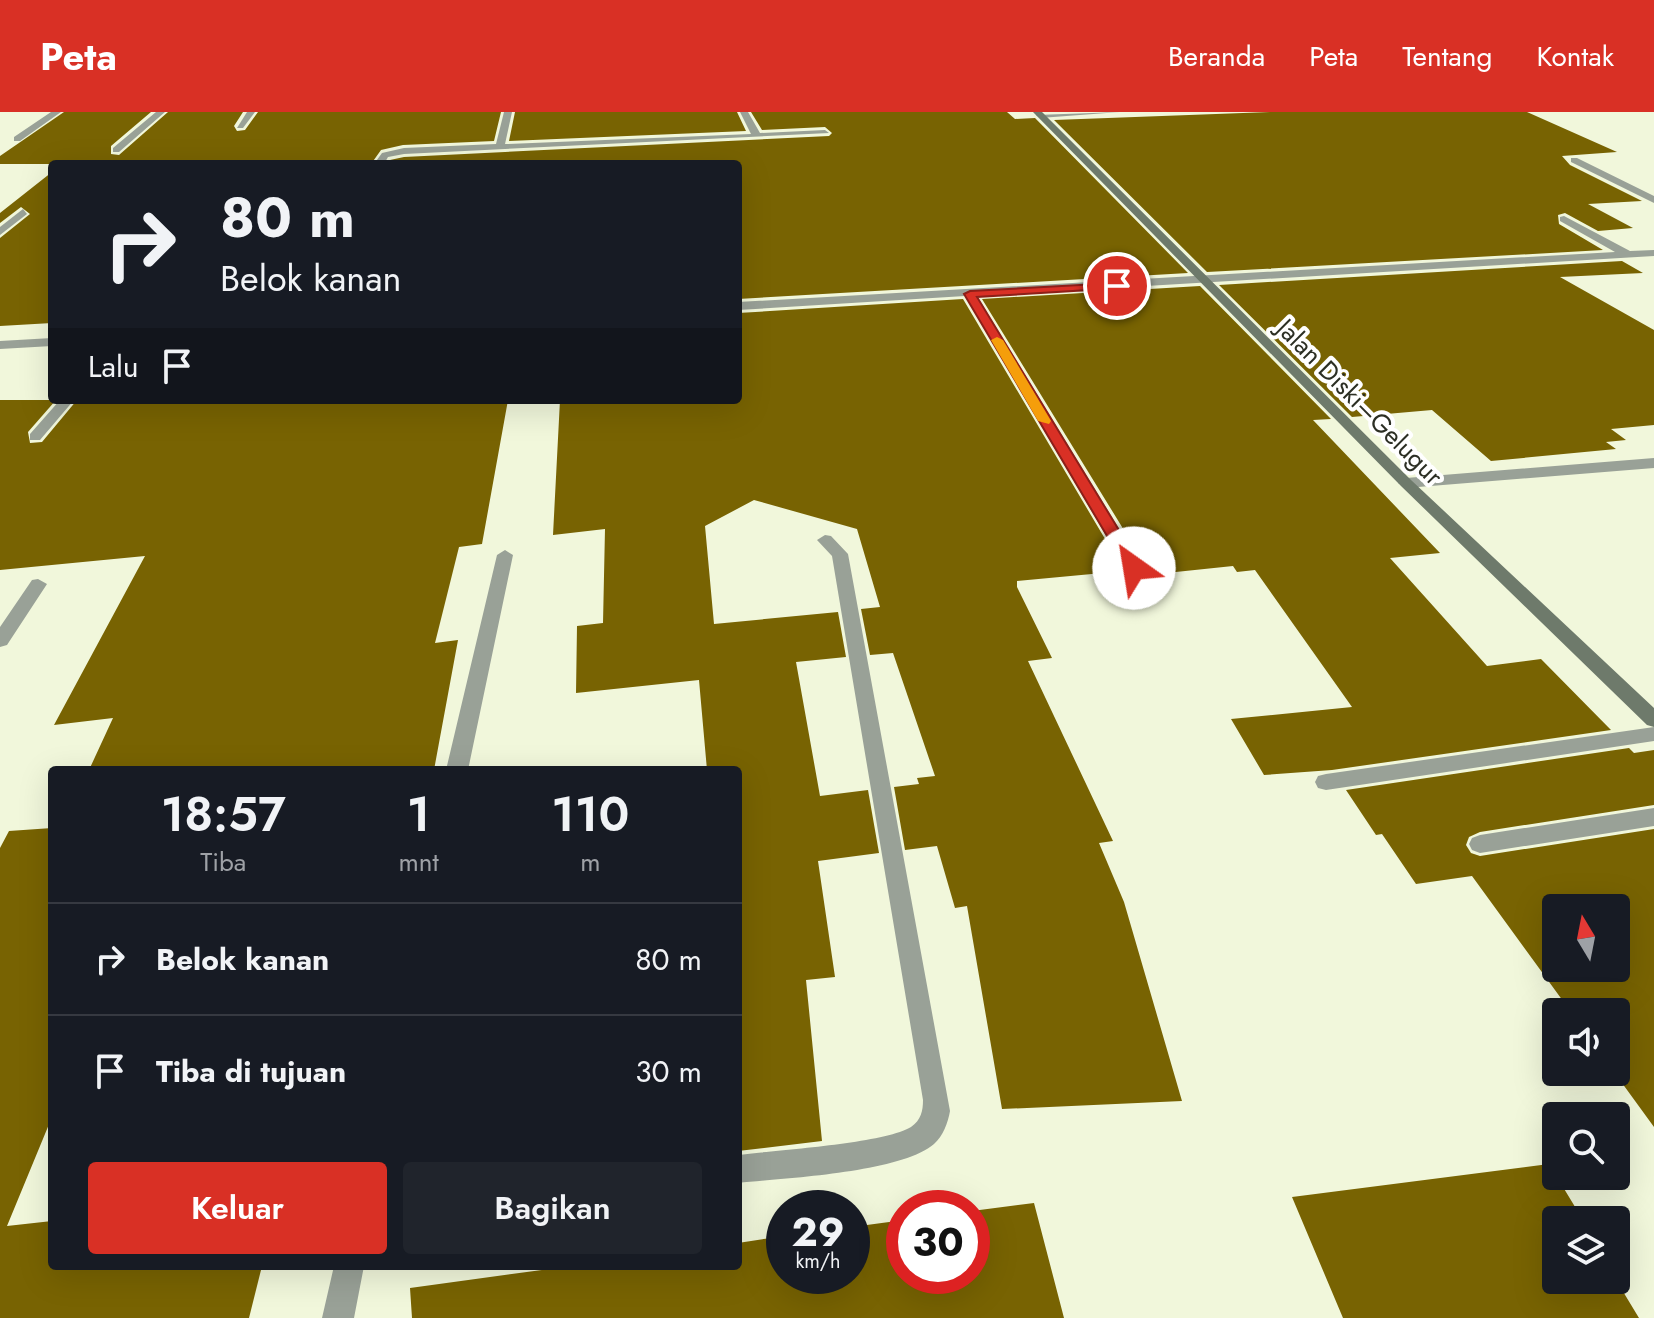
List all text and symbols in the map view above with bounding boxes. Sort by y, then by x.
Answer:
text: Peta [40,29,117,84]
text: Beranda [1168,36,1265,77]
text: Peta [1309,36,1358,77]
text: Tentang [1402,36,1493,77]
text: Kontak [1537,36,1614,77]
text: 80 m [220,177,355,258]
icon: right [88,192,192,296]
text: Belok kanan [220,252,401,304]
pin [1083,252,1151,320]
icon: arrive [1095,264,1139,308]
street label: Jalan Diski–Gelugur [1266,308,1452,494]
icon: arrive [155,344,199,388]
text: Lalu [88,345,139,388]
position arrow [1092,526,1176,610]
text: 18:57 [161,780,286,849]
text: 1 [407,780,430,849]
text: 110 [551,780,629,849]
text: Tiba [200,843,246,881]
text: mnt [398,843,439,881]
text: m [580,843,600,881]
north arrow [1542,894,1630,982]
map controls [1542,894,1630,1294]
icon: right [88,937,132,981]
text: Belok kanan [156,938,329,981]
text: 80 m [635,938,702,981]
button: sound [1542,998,1630,1086]
icon: arrive [88,1049,132,1093]
text: Tiba di tujuan [156,1050,346,1093]
text: 30 m [635,1050,702,1093]
button: search [1542,1102,1630,1190]
button: Keluar [88,1162,387,1254]
button: Bagikan [403,1162,702,1254]
speed limit sign: 30 [886,1190,990,1294]
text: 29 [792,1203,845,1261]
button: layers [1542,1206,1630,1294]
text: km/h [795,1247,841,1276]

